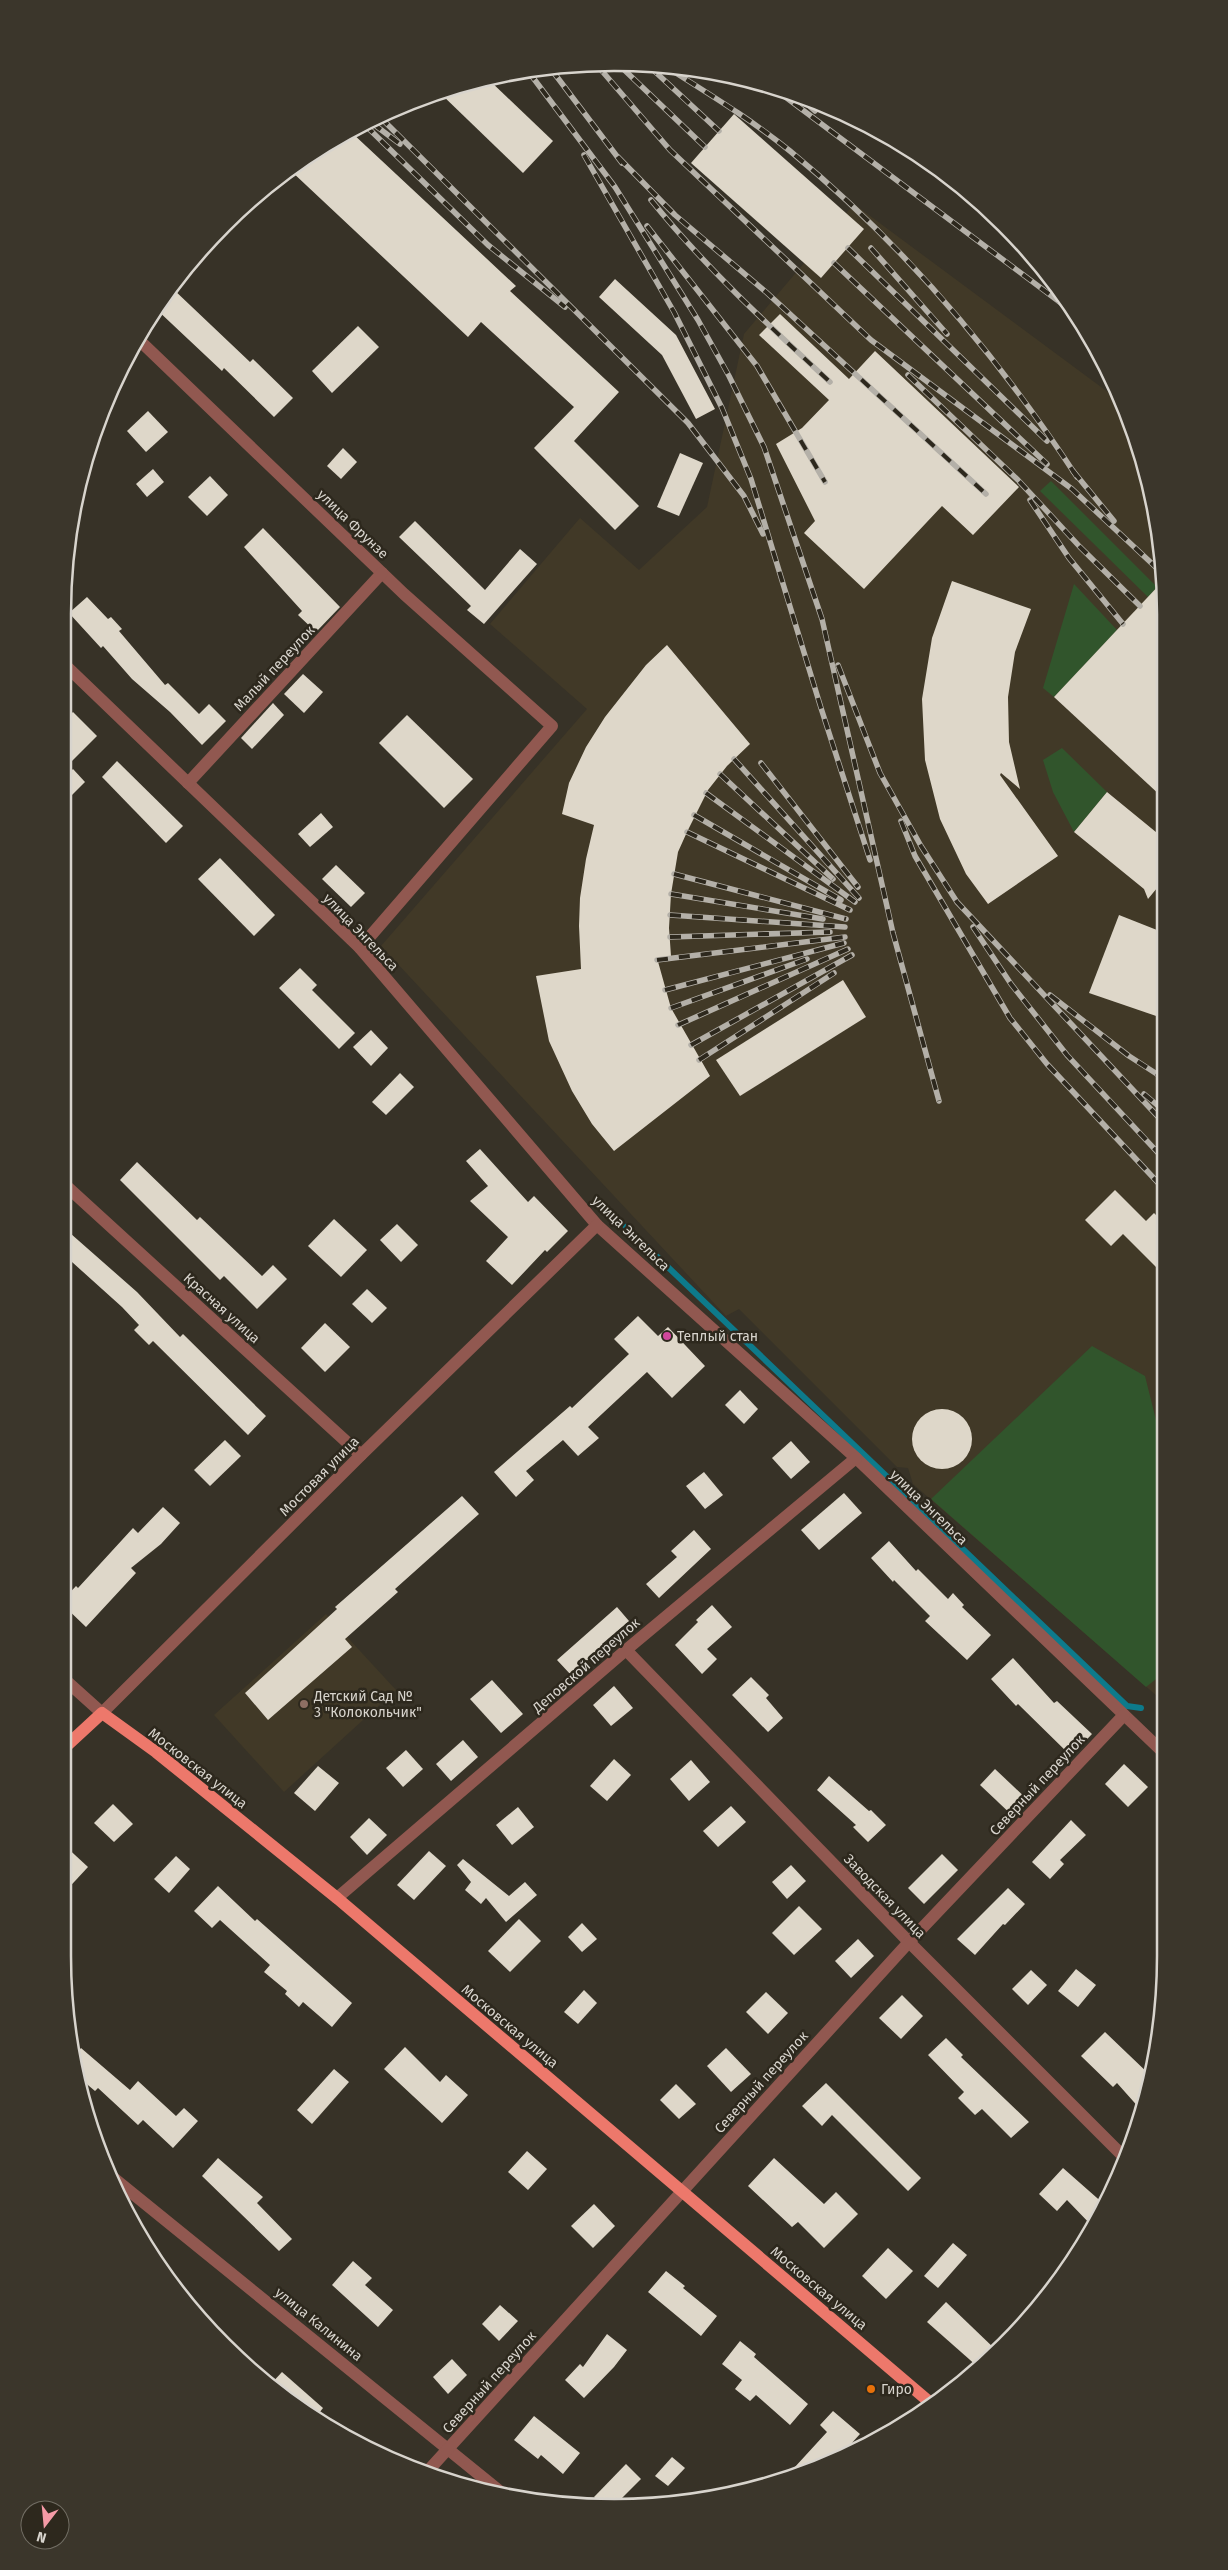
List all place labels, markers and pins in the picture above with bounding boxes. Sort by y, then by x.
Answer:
place label: Теплый стан [677,1328,758,1345]
marker: Теплый стан [661,1330,673,1342]
place label: Детский Сад № 3 "Колокольчик" [313,1688,422,1721]
marker: Детский Сад № 3 "Колокольчик" [298,1698,310,1710]
place label: Гиро [881,2381,912,2398]
marker: Гиро [865,2383,877,2395]

